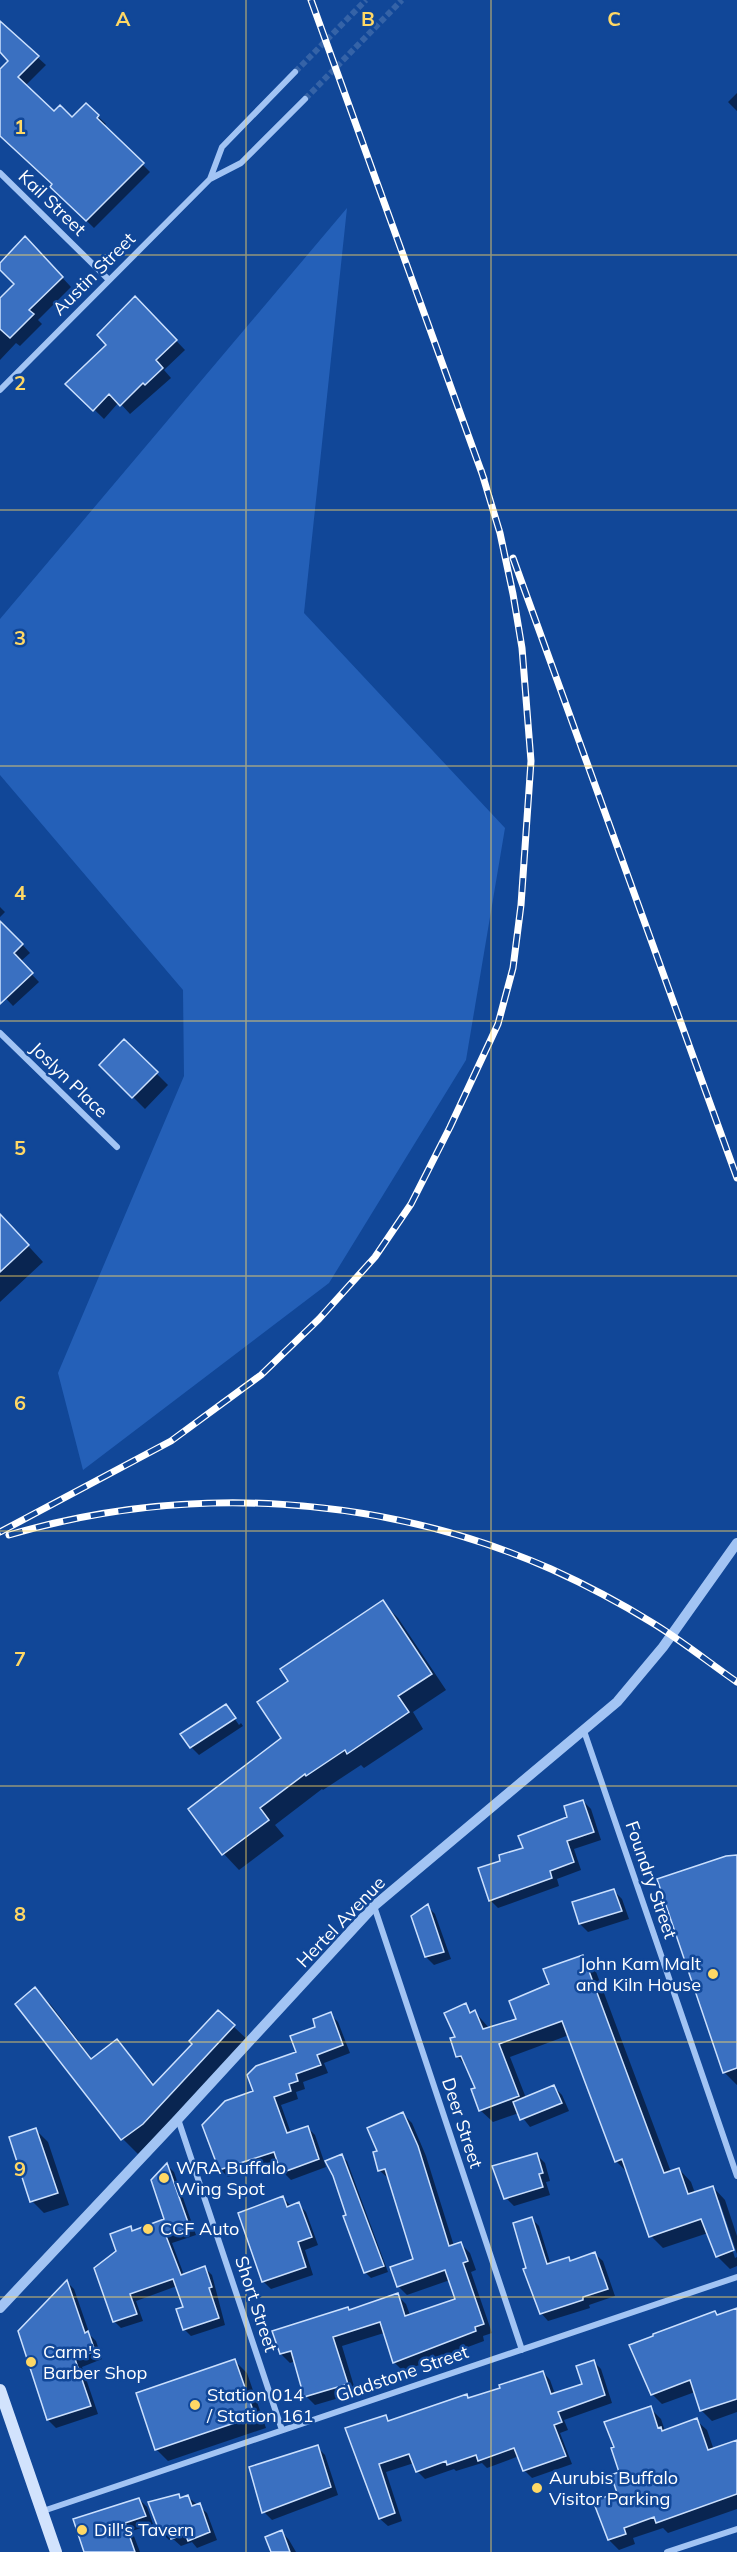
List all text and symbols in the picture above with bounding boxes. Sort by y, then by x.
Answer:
text: A [116,6,131,31]
text: B [361,6,375,31]
text: C [607,6,621,31]
text: 1 [14,114,26,139]
street label: Kail Street [14,165,91,241]
street label: Austin Street [47,227,140,320]
text: 2 [14,370,26,395]
text: 3 [14,625,26,650]
text: 4 [14,880,26,905]
street label: Joslyn Place [26,1037,113,1122]
text: 5 [14,1135,26,1160]
text: 6 [14,1390,26,1415]
text: 7 [14,1646,26,1671]
street label: Foundry Street [621,1818,682,1942]
street label: Hertel Avenue [291,1871,390,1972]
text: 8 [14,1901,26,1926]
place label: John Kam Malt and Kiln House [576,1952,701,1996]
marker: John Kam Malt and Kiln House [706,1967,720,1981]
street label: Deer Street [437,2075,488,2171]
text: 9 [14,2156,26,2181]
place label: WRA Buffalo Wing Spot [176,2156,286,2200]
marker: WRA Buffalo Wing Spot [157,2171,171,2185]
place label: CCF Auto [160,2217,239,2240]
marker: CCF Auto [141,2222,155,2236]
street label: Short Street [230,2253,283,2355]
place label: Carm's Barber Shop [43,2340,147,2384]
street label: Gladstone Street [332,2340,471,2407]
marker: Carm's Barber Shop [24,2355,38,2369]
place label: Station 014 / Station 161 [206,2383,314,2427]
marker: Station 014 / Station 161 [188,2398,202,2412]
place label: Aurubis Buffalo Visitor Parking [549,2466,678,2510]
marker: Aurubis Buffalo Visitor Parking [530,2481,544,2495]
place label: Dill's Tavern [94,2518,194,2541]
marker: Dill's Tavern [75,2523,89,2537]

